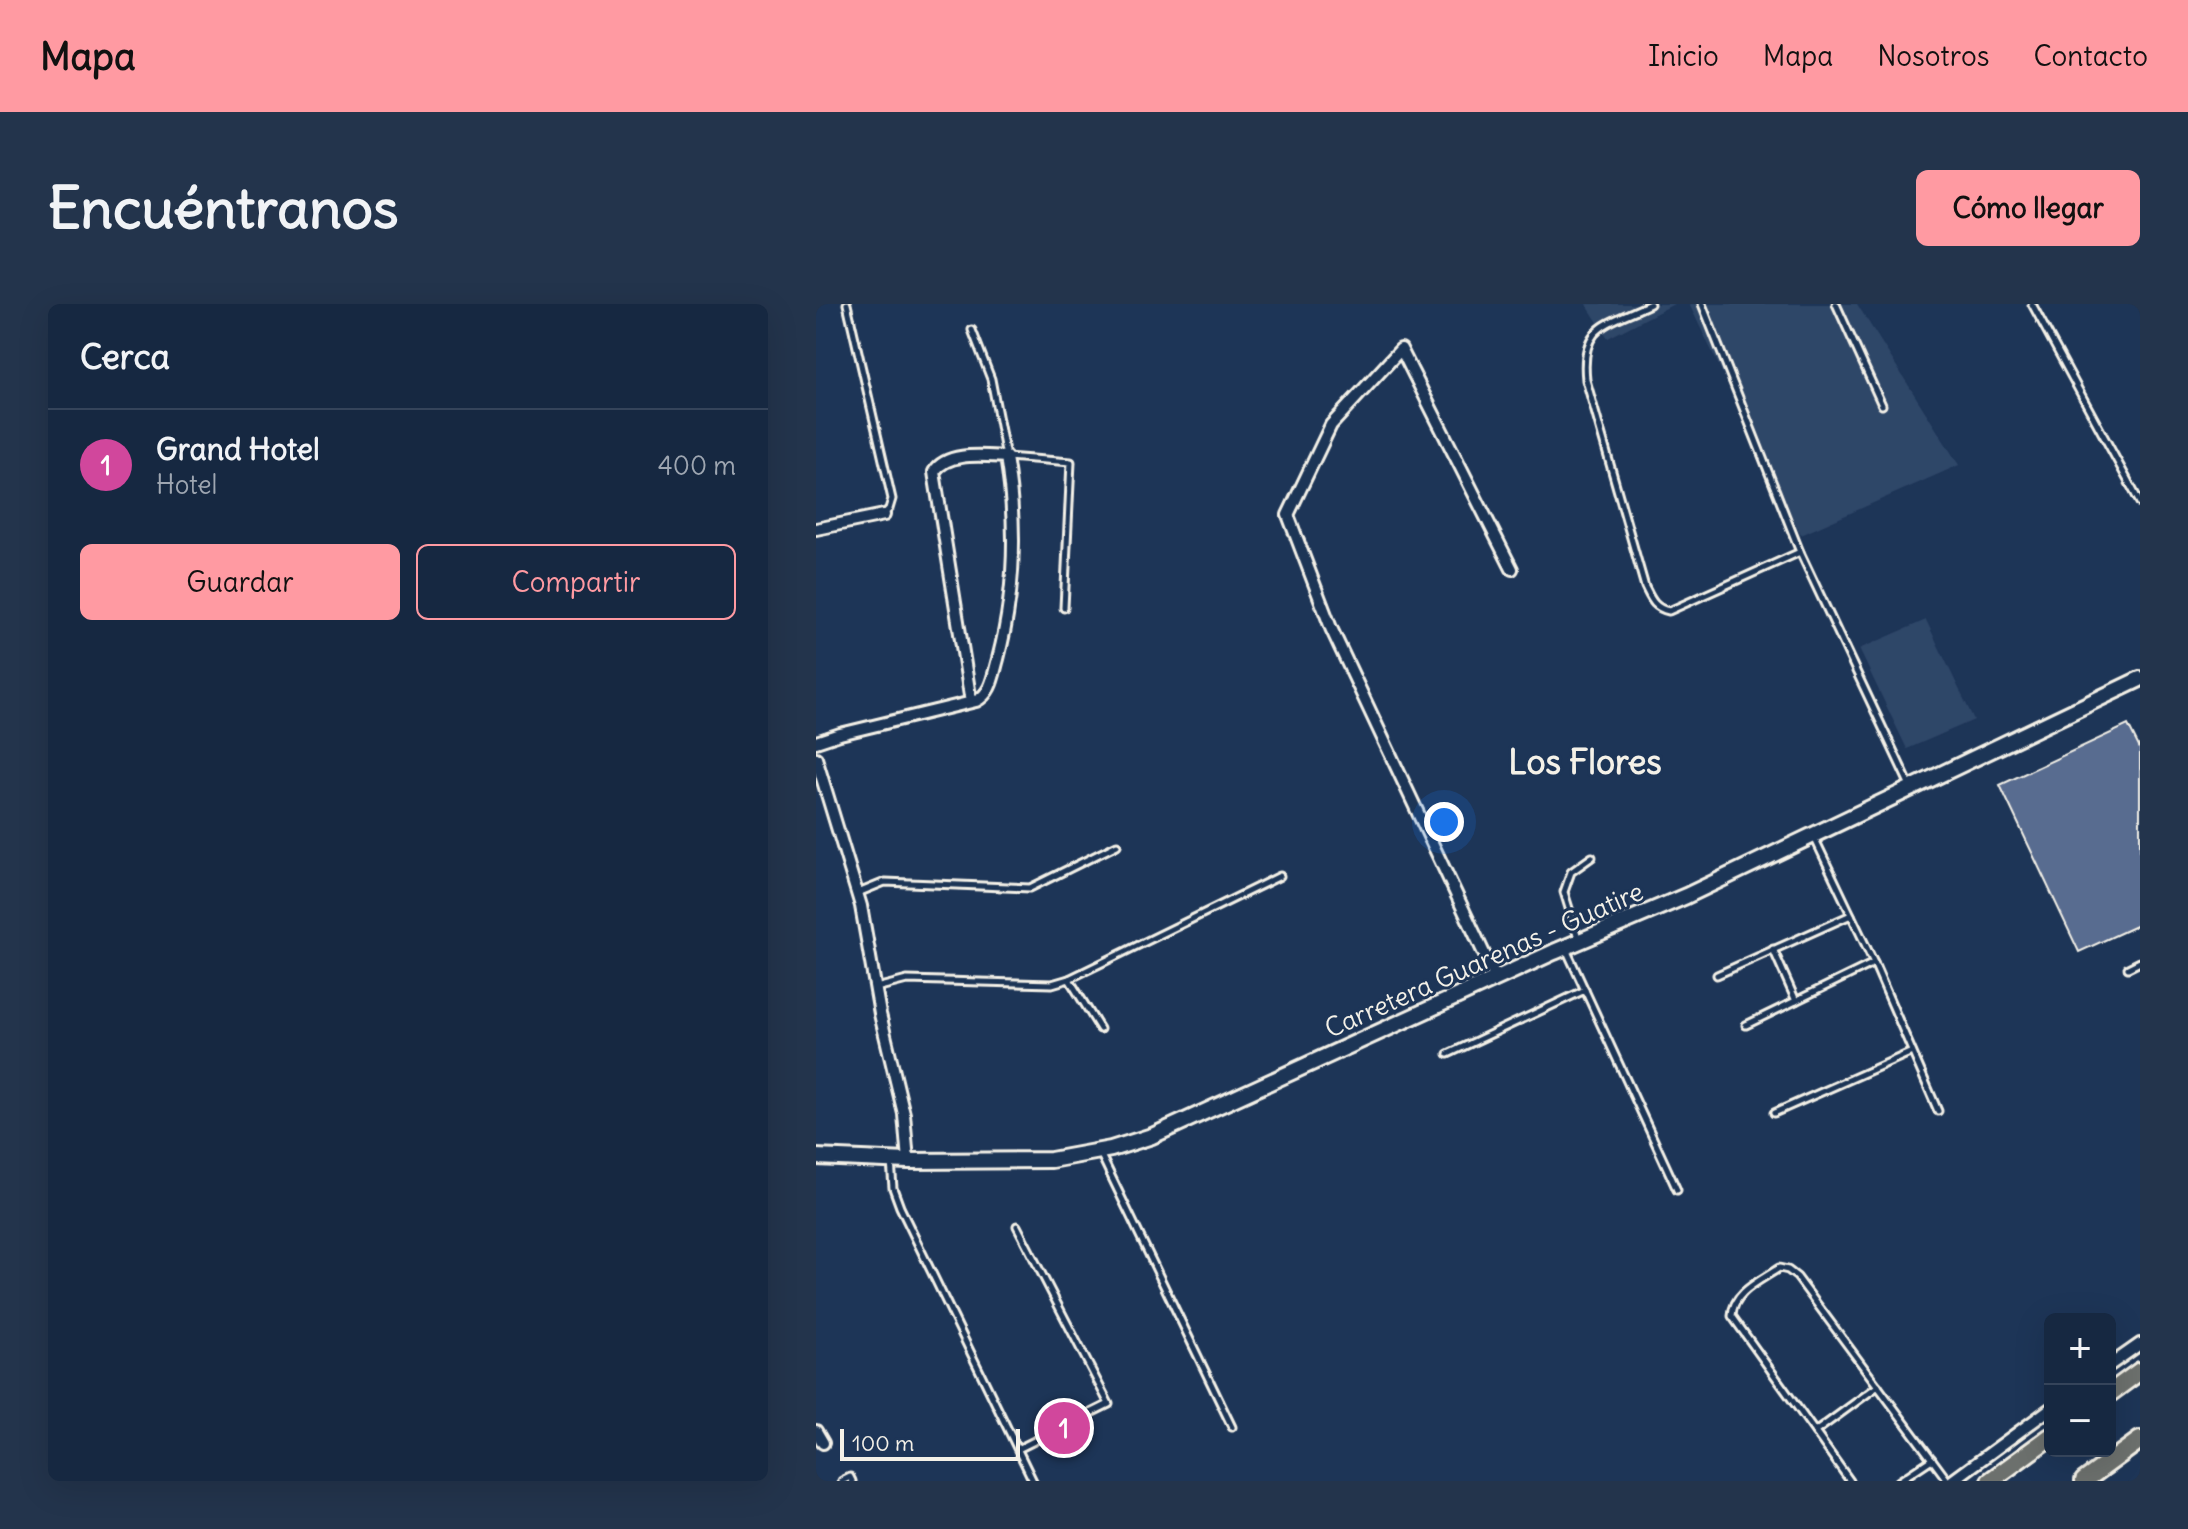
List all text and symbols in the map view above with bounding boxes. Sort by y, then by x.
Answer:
text: Mapa [40,33,136,80]
text: Inicio [1648,38,1719,74]
text: Mapa [1763,38,1833,74]
text: Nosotros [1877,38,1989,74]
text: Contacto [2033,38,2148,74]
button: Cómo llegar [1916,170,2140,246]
text: Encuéntranos [48,173,399,243]
text: Cerca [80,335,170,378]
text: Grand Hotel [156,430,320,468]
text: 1 [101,449,111,482]
text: 400 m [658,449,736,482]
text: Hotel [156,468,217,501]
button: Guardar [80,544,400,620]
button: Compartir [416,544,736,620]
district label: Los Flores [1508,740,1662,783]
your location [1424,802,1464,842]
street label: Carretera Guarenas - Guatire [1320,874,1648,1045]
map controls [2044,1313,2116,1457]
button: + [2044,1313,2116,1385]
button: − [2044,1385,2116,1457]
pin: 1 [1038,1398,1090,1458]
scale bar [840,1425,1020,1461]
text: 100 m [852,1429,914,1457]

